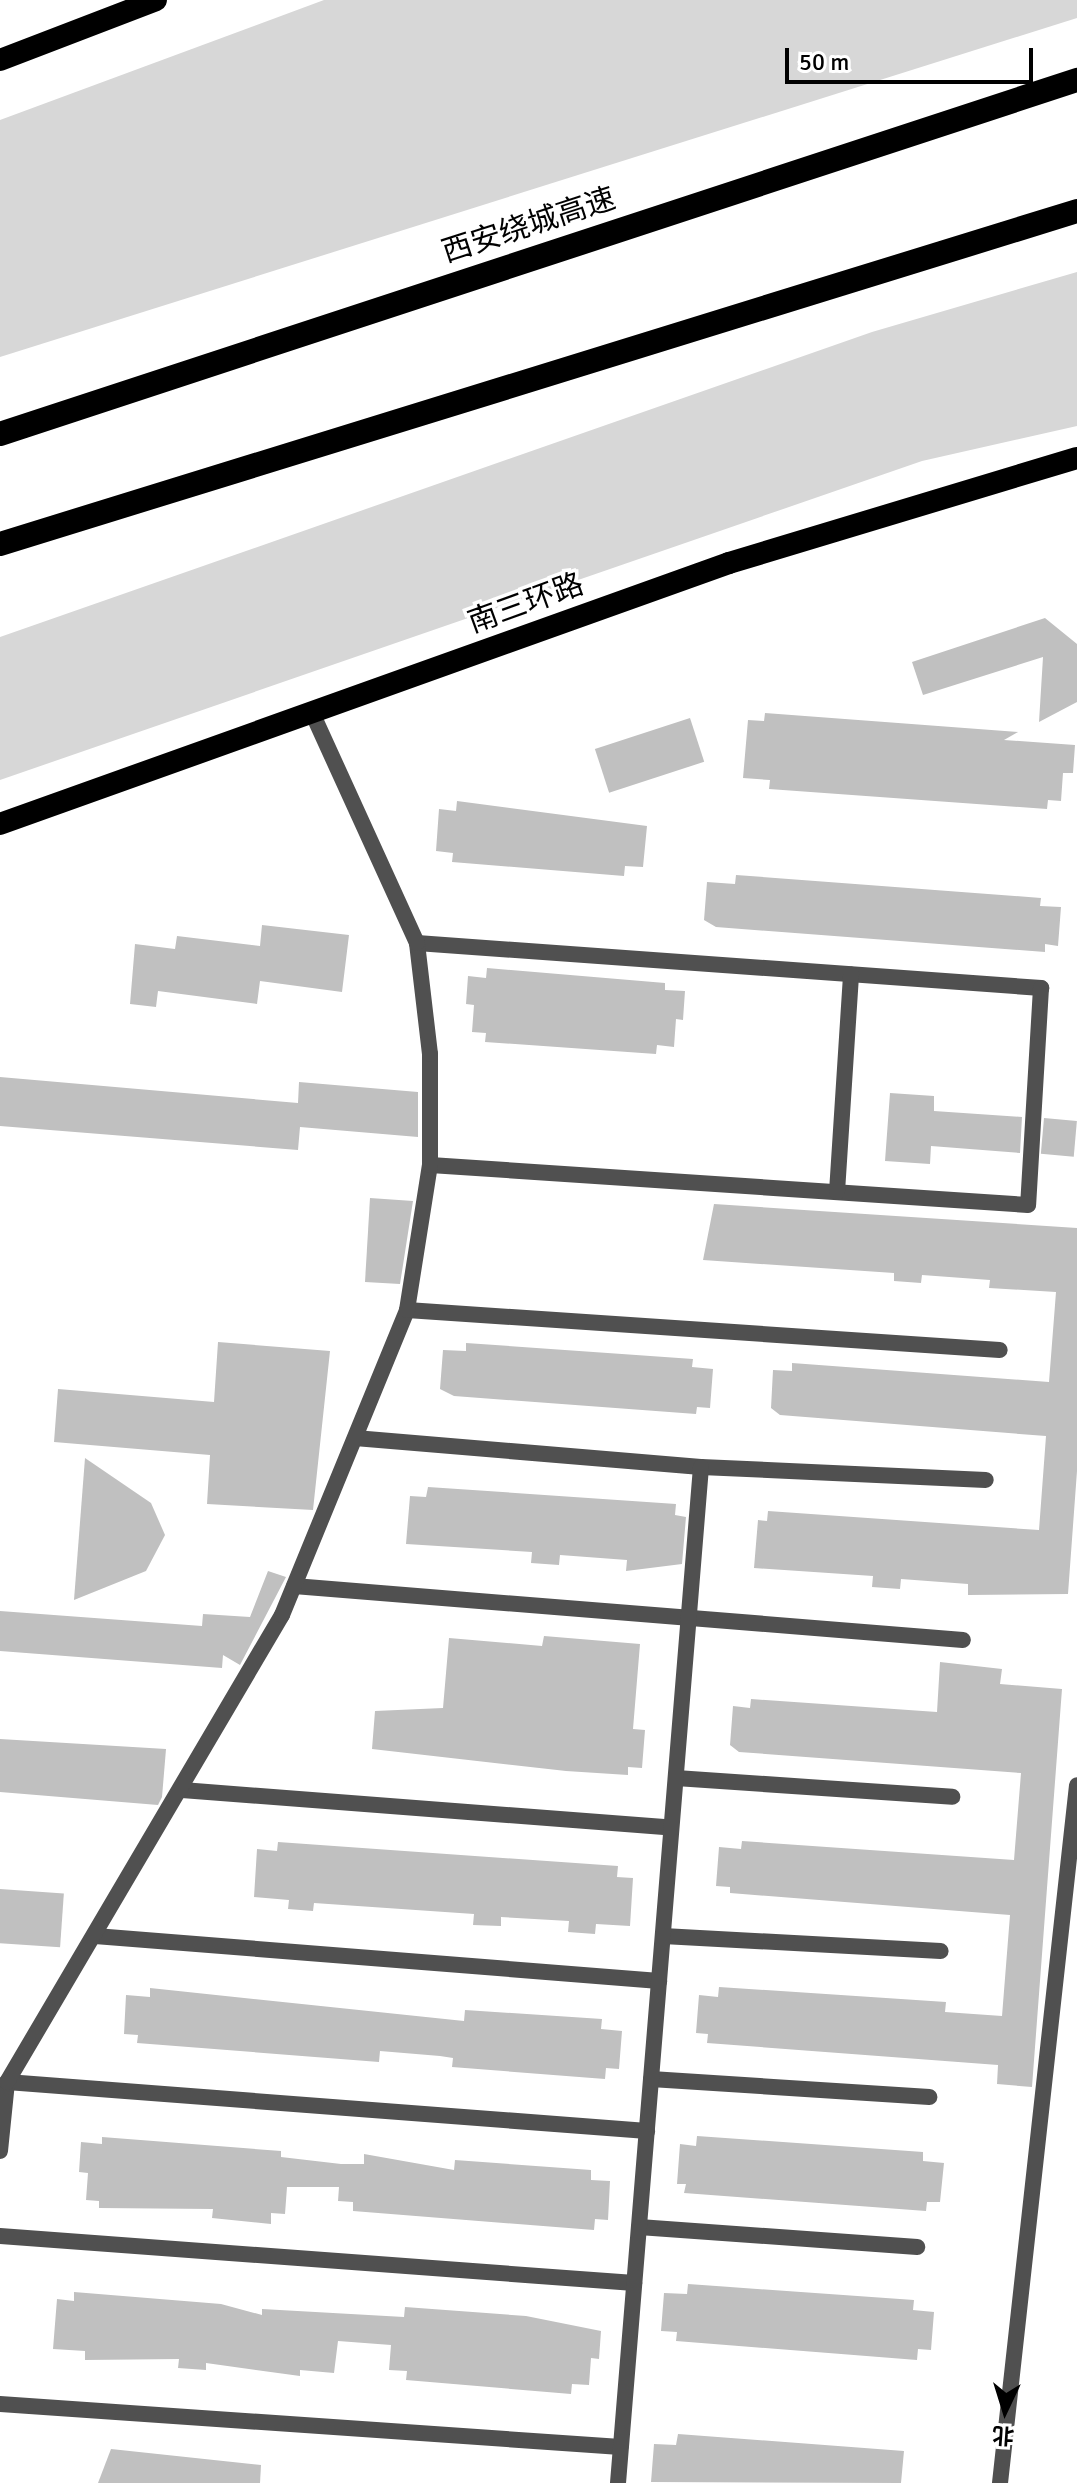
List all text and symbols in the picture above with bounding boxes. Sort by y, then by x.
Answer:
scale bar [789,32,1037,82]
text: 50 m [799,47,849,77]
street label: 西安绕城高速 [438,181,620,271]
street label: 南三环路 [463,567,589,641]
north arrow [965,2371,1045,2451]
text: 北 [991,2421,1015,2450]

